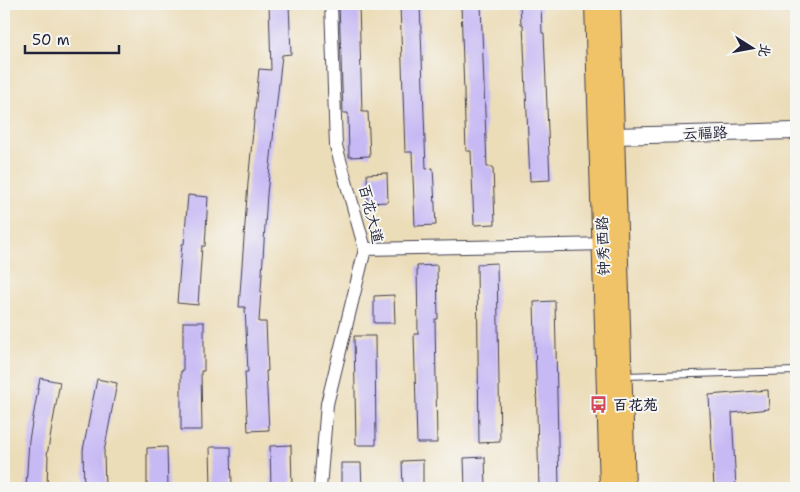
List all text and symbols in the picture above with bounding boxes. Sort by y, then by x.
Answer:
scale bar [25,22,119,54]
north arrow [728,22,778,72]
text: 50 m [32,30,70,50]
text: 北 [755,42,775,59]
street label: 云福路 [682,122,728,144]
street label: 百花大道 [354,182,388,246]
street label: 钟秀西路 [592,216,614,276]
bus stop icon: 百花苑 [589,395,609,415]
place label: 百花苑 [613,395,658,415]

